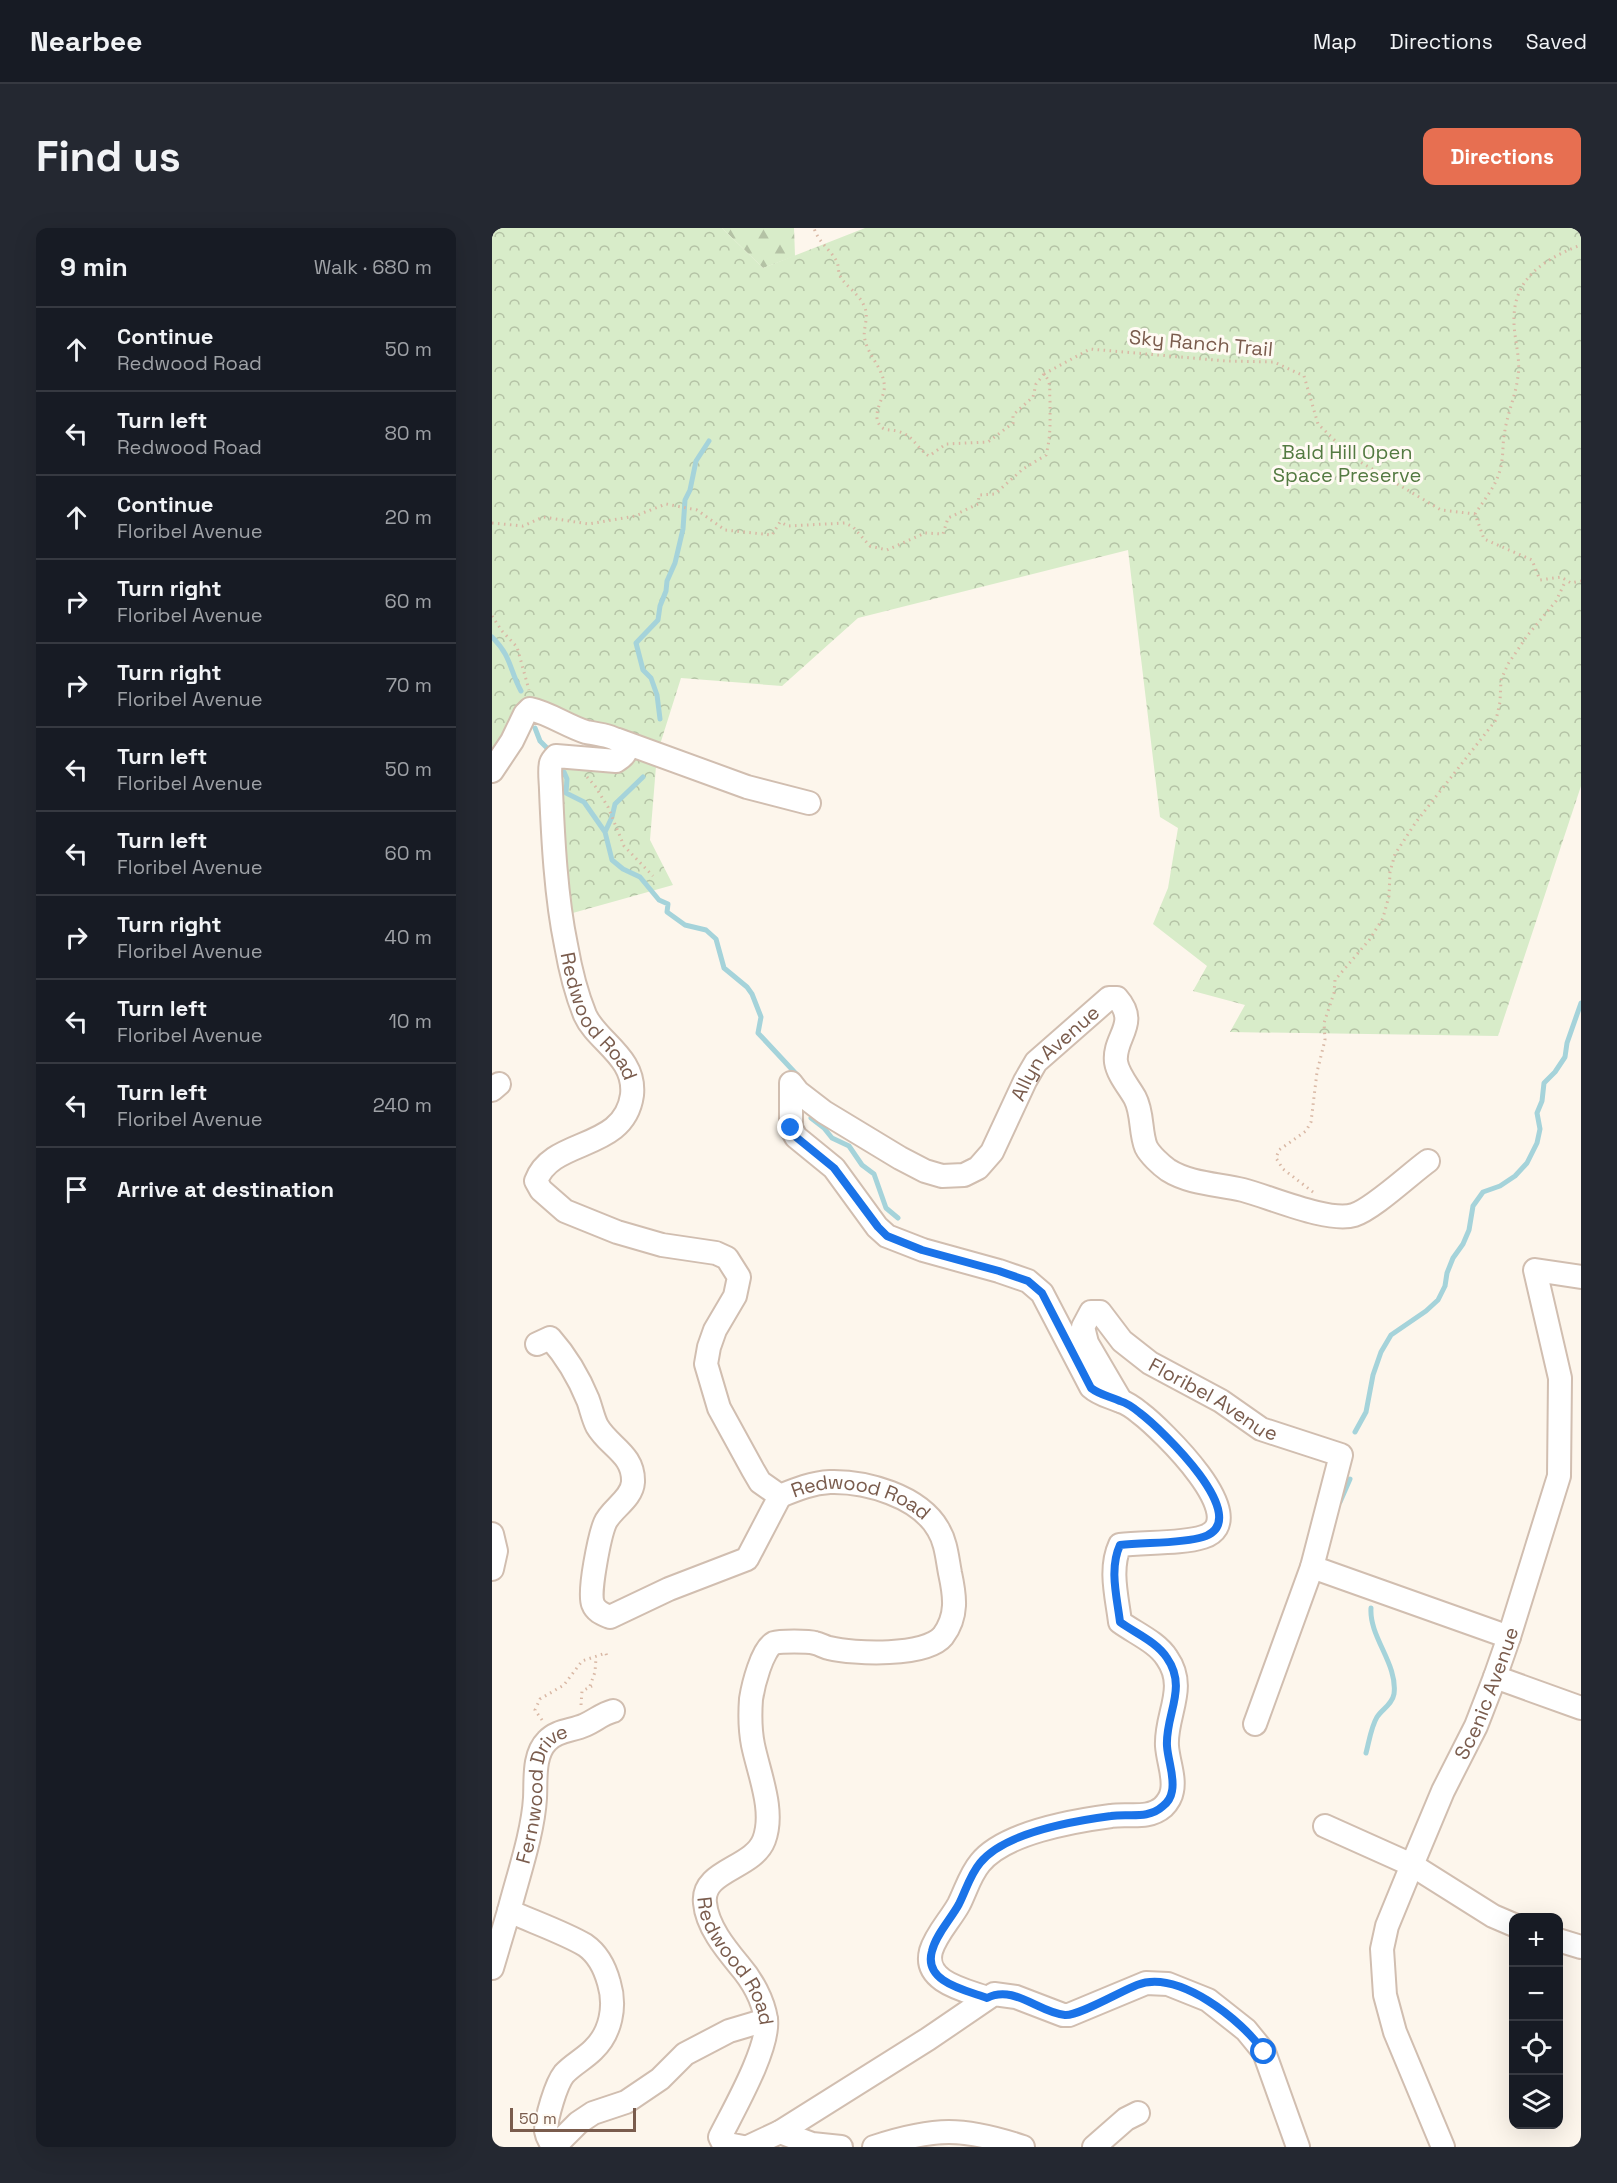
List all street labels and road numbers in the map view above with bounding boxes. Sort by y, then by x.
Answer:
street label: Sky Ranch Trail [1128,324,1274,362]
street label: Redwood Road [555,950,644,1084]
street label: Allyn Avenue [1005,999,1105,1105]
street label: Floribel Avenue [1144,1352,1281,1447]
street label: Redwood Road [787,1469,936,1525]
street label: Scenic Avenue [1448,1624,1524,1764]
street label: Fernwood Drive [510,1718,571,1867]
street label: Redwood Road [691,1895,780,2027]

